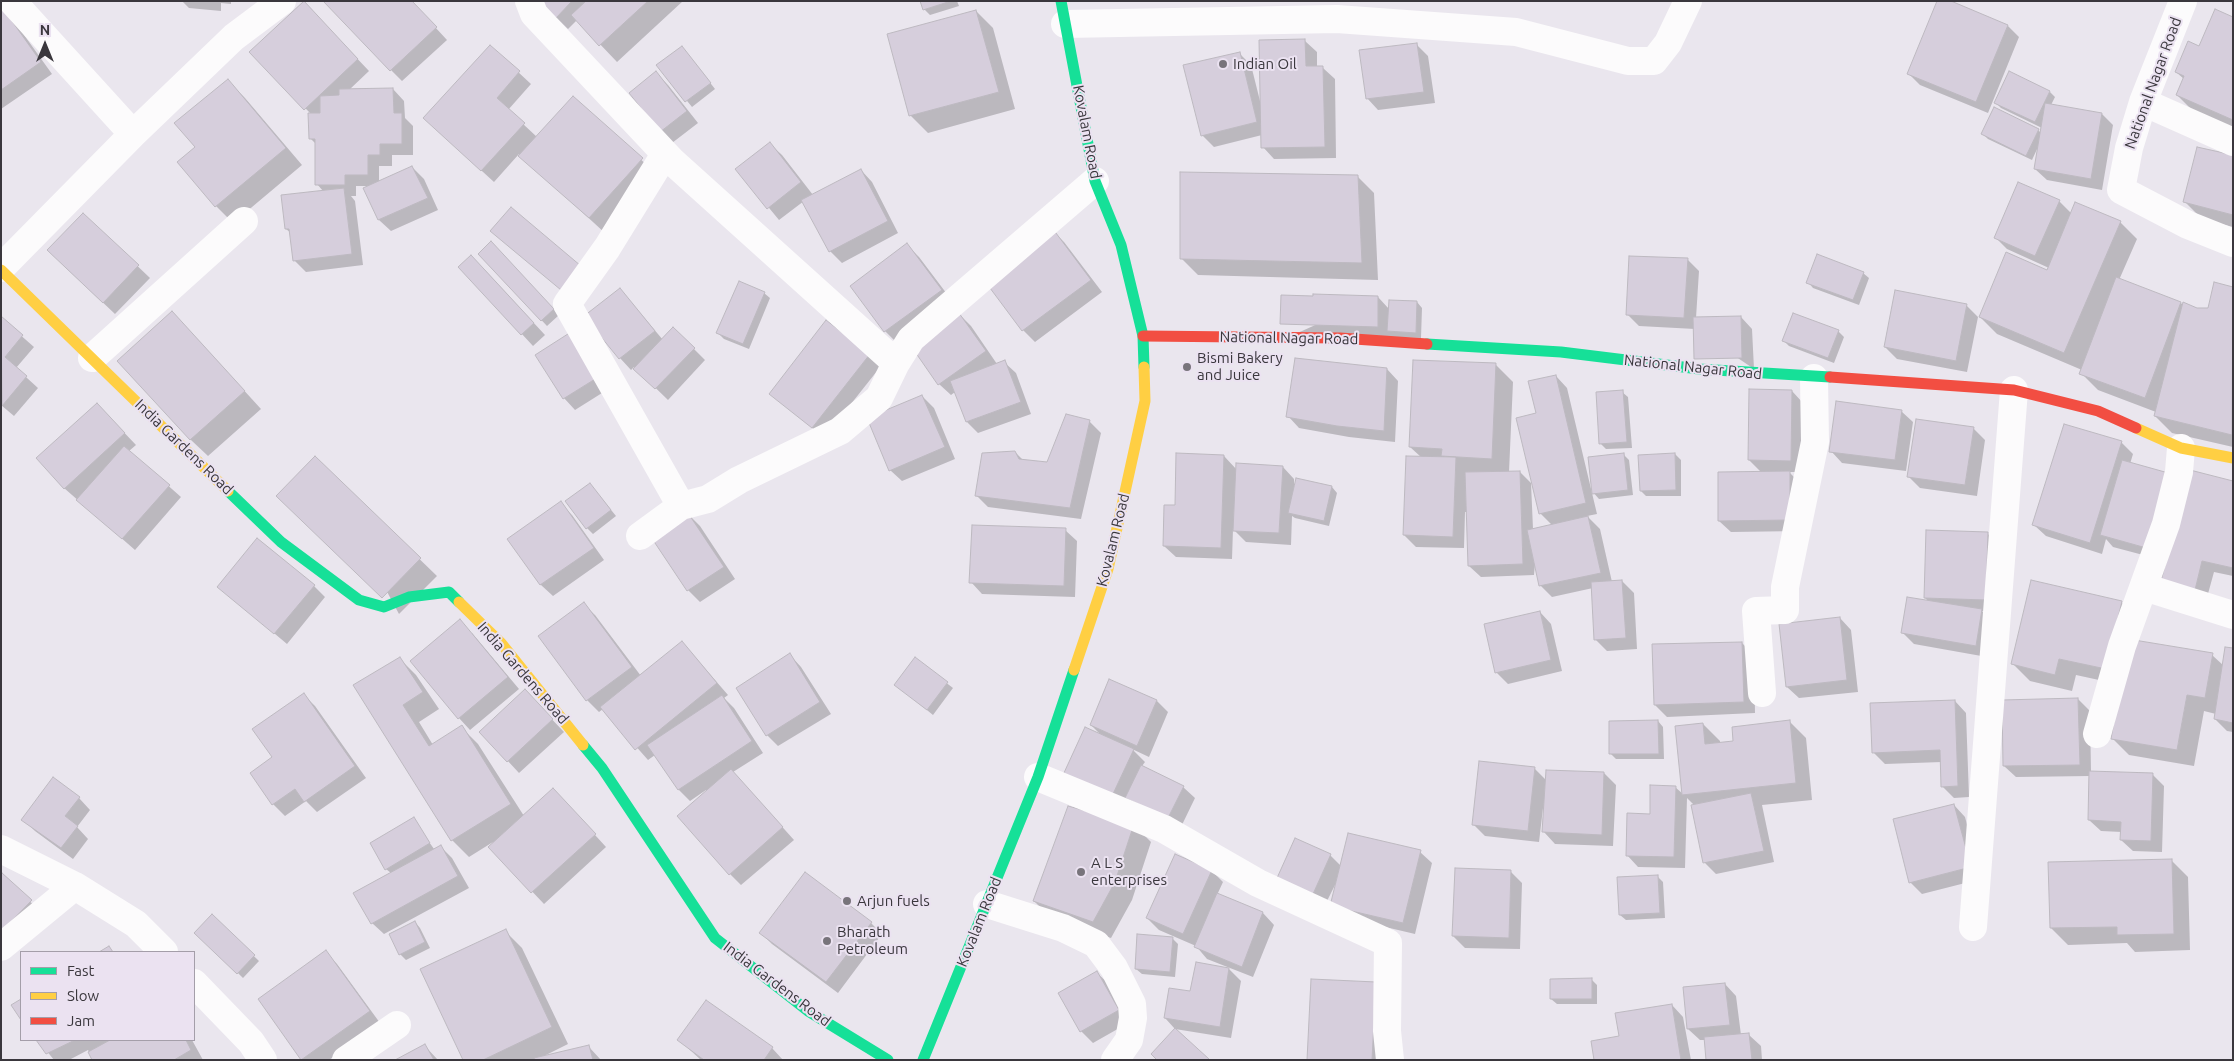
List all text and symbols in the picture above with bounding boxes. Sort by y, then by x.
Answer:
street label: National Nagar Road [2121,15,2185,151]
north arrow [20,20,70,70]
text: N [40,22,50,38]
place label: Indian Oil [1233,55,1297,73]
marker: Indian Oil [1217,58,1229,70]
street label: Kovalam Road [1069,83,1105,181]
street label: National Nagar Road [1219,328,1359,348]
place label: Bismi Bakery and Juice [1197,349,1283,384]
street label: National Nagar Road [1623,351,1763,383]
marker: Bismi Bakery and Juice [1181,361,1193,373]
street label: India Gardens Road [131,396,237,498]
street label: Kovalam Road [1093,492,1133,588]
street label: India Gardens Road [474,618,572,728]
place label: A L S enterprises [1091,854,1167,889]
marker: A L S enterprises [1075,866,1087,878]
street label: Kovalam Road [953,874,1005,970]
place label: Arjun fuels [857,892,930,910]
marker: Arjun fuels [841,895,853,907]
place label: Bharath Petroleum [837,923,908,958]
marker: Bharath Petroleum [821,935,833,947]
street label: India Gardens Road [720,938,834,1030]
legend [20,951,195,1041]
text: Fast [67,962,94,979]
text: Slow [67,987,99,1004]
text: Jam [67,1012,95,1029]

